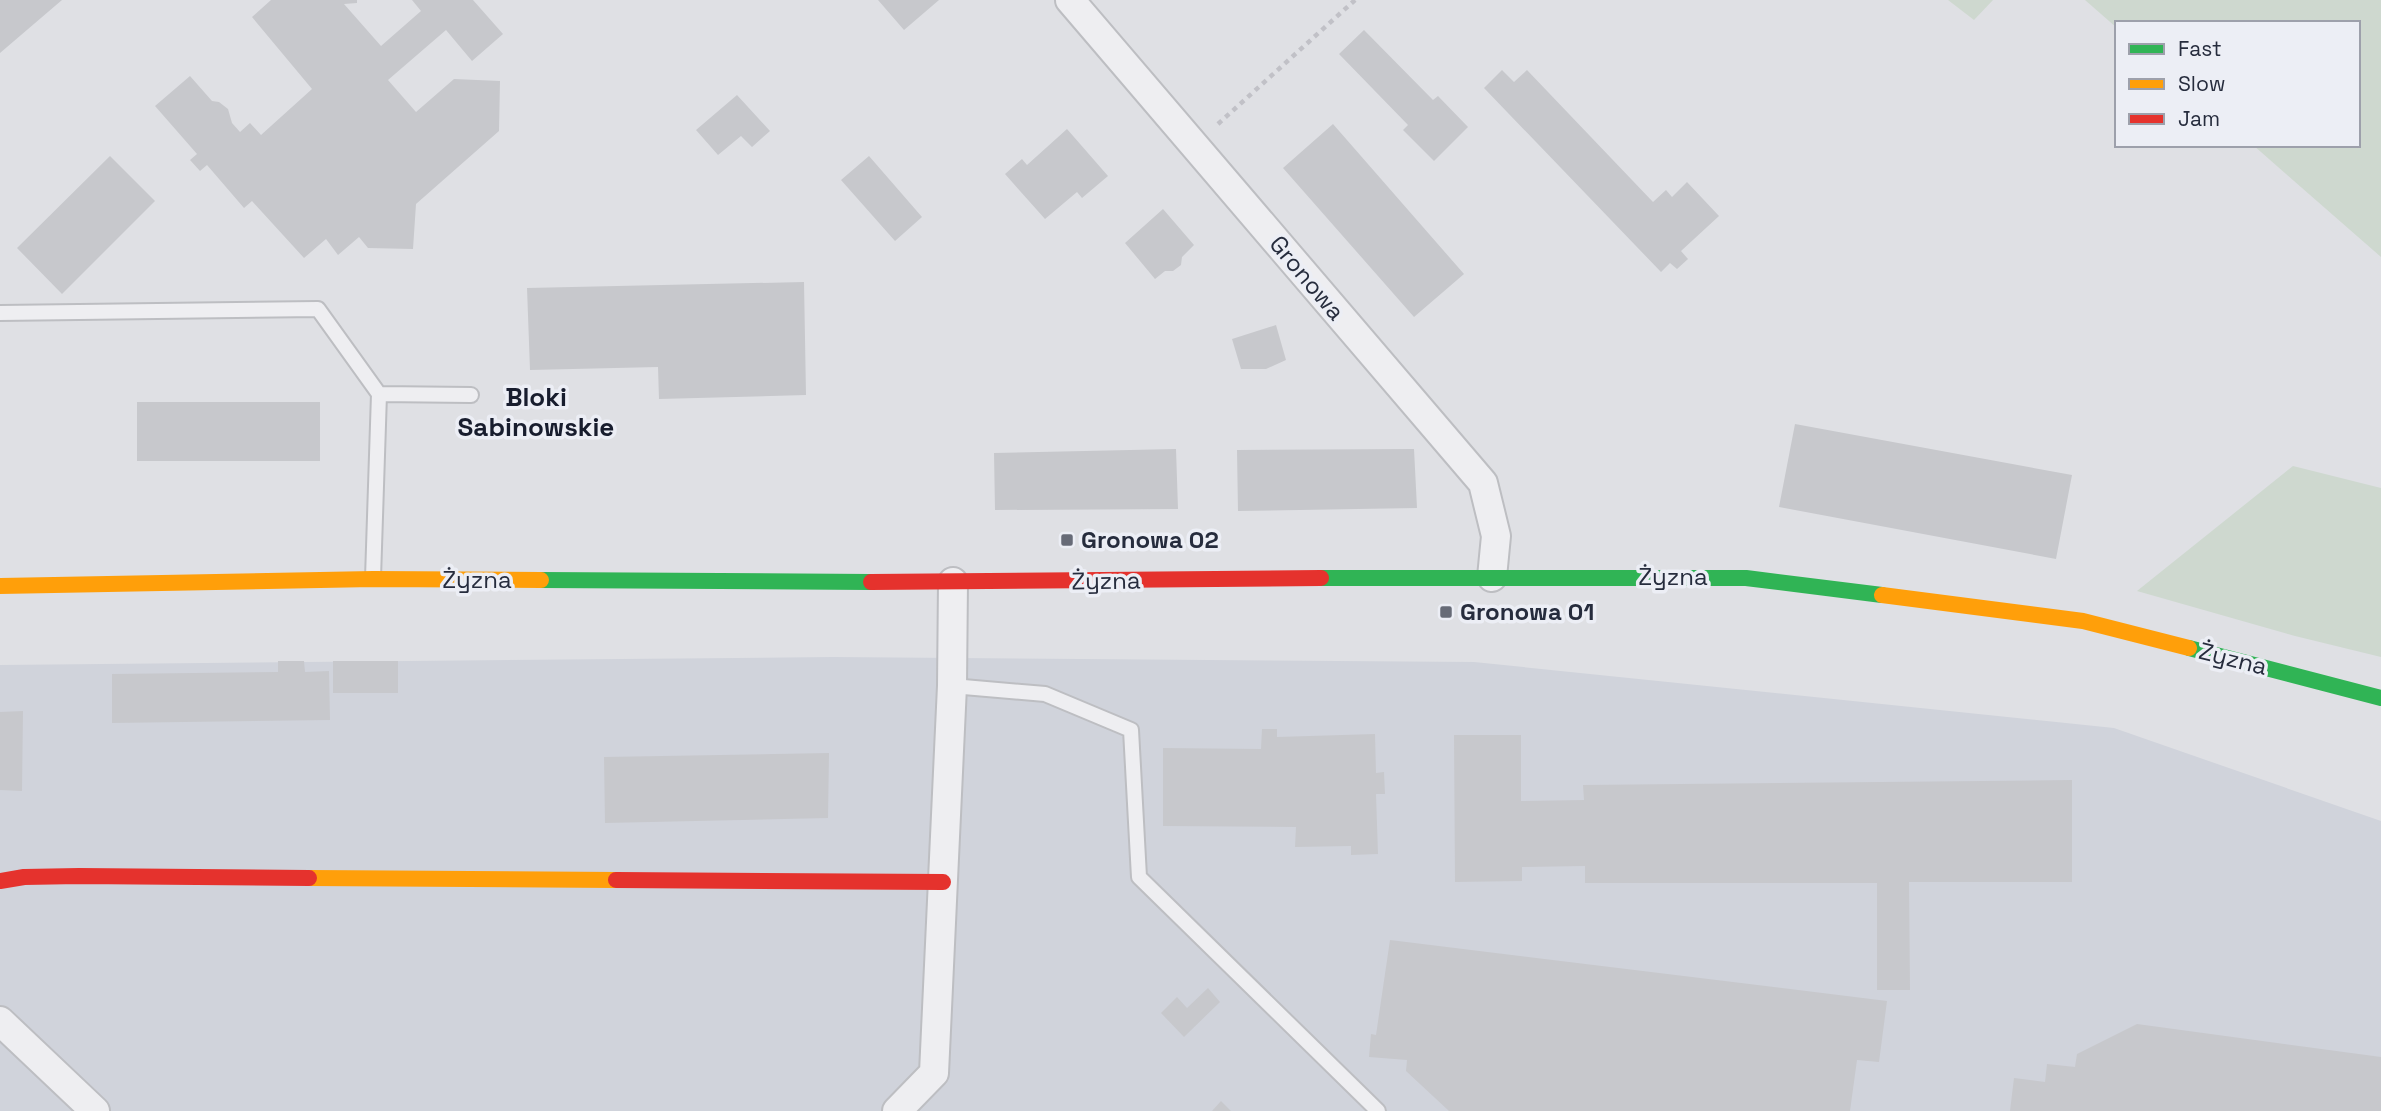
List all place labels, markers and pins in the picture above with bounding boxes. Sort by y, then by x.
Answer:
place label: Gronowa 02 [1081,524,1219,555]
marker: Gronowa 02 [1059,532,1075,548]
place label: Gronowa 01 [1460,596,1594,627]
marker: Gronowa 01 [1438,604,1454,620]

